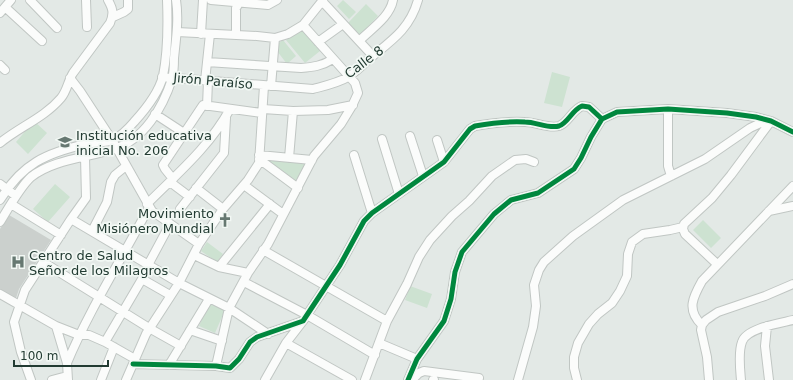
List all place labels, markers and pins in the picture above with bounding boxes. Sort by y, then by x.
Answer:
place label: Institución educativa inicial No. 206 [76,128,212,158]
school or university icon: Institución educativa inicial No. 206 [57,134,73,150]
place label: Movimiento Misiónero Mundial [96,206,214,236]
church icon: Movimiento Misiónero Mundial [217,212,233,228]
place label: Centro de Salud Señor de los Milagros [29,248,168,278]
hospital icon: Centro de Salud Señor de los Milagros [10,254,26,270]

